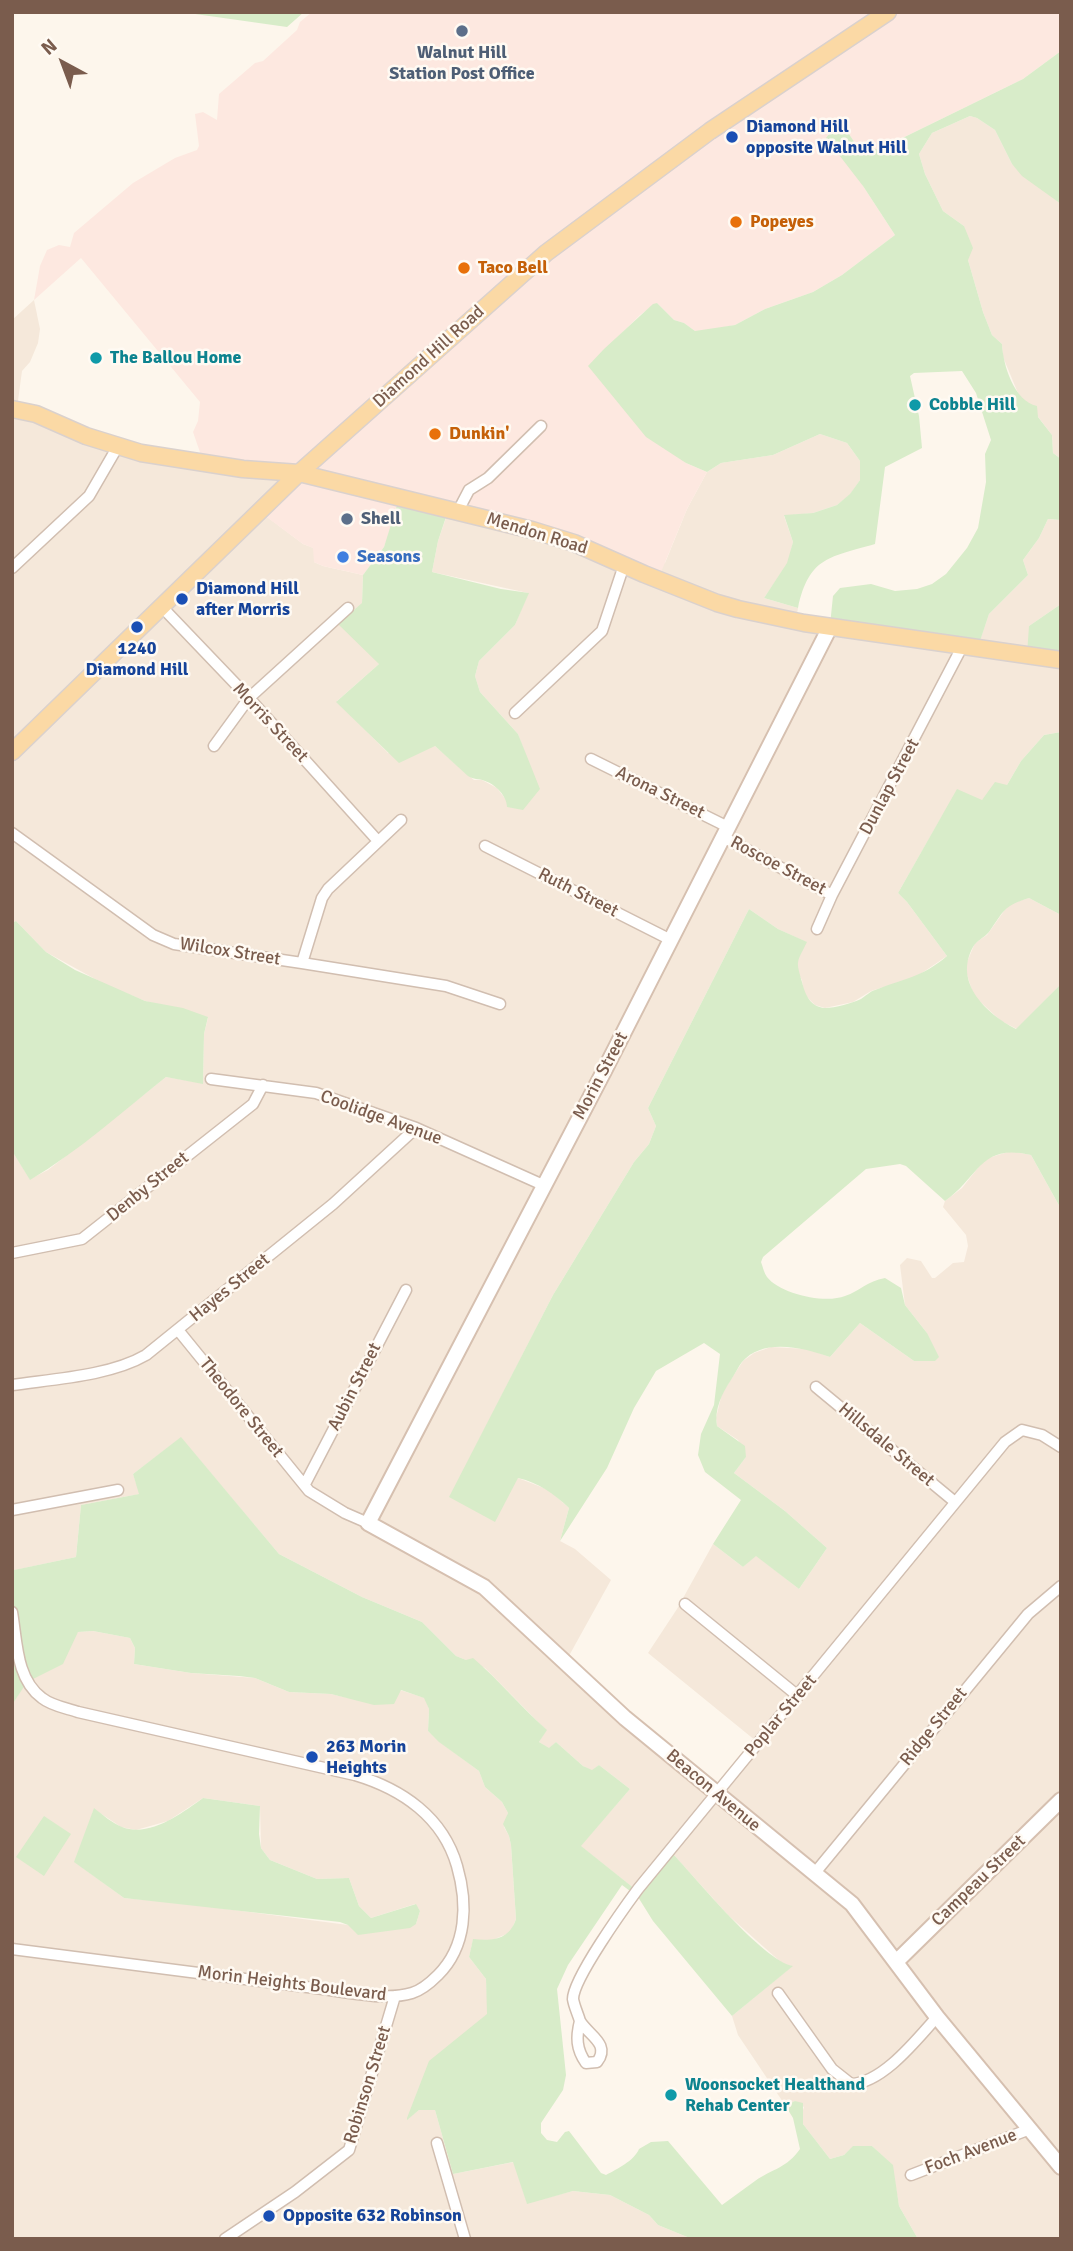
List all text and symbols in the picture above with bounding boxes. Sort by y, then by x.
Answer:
marker: Walnut Hill Station Post Office [454,23,470,39]
north arrow [28,28,98,98]
text: N [36,34,62,61]
place label: Walnut Hill Station Post Office [389,42,535,84]
place label: Diamond Hill opposite Walnut Hill [746,116,907,158]
marker: Diamond Hill opposite Walnut Hill [724,129,740,145]
place label: Popeyes [750,211,814,233]
marker: Popeyes [728,214,744,230]
place label: Taco Bell [478,257,548,279]
marker: Taco Bell [456,260,472,276]
street label: Diamond Hill Road [369,301,489,413]
place label: The Ballou Home [110,347,242,369]
marker: The Ballou Home [88,350,104,366]
place label: Cobble Hill [929,394,1016,416]
marker: Cobble Hill [907,397,923,413]
place label: Dunkin' [449,423,509,445]
marker: Dunkin' [427,426,443,442]
place label: Shell [361,508,401,530]
street label: Mendon Road [484,508,590,560]
marker: Shell [339,511,355,527]
place label: Seasons [357,546,420,568]
marker: Seasons [335,549,351,565]
place label: Diamond Hill after Morris [196,578,299,620]
marker: Diamond Hill after Morris [174,591,190,607]
marker: 1240 Diamond Hill [129,619,145,635]
place label: 1240 Diamond Hill [86,638,188,680]
street label: Morris Street [228,679,312,767]
street label: Dunlap Street [856,735,924,839]
street label: Arona Street [612,762,708,824]
street label: Roscoe Street [726,832,830,900]
street label: Ruth Street [534,864,622,922]
street label: Wilcox Street [178,933,282,971]
street label: Morin Street [569,1028,633,1124]
street label: Coolidge Avenue [317,1086,445,1150]
street label: Denby Street [103,1147,193,1227]
street label: Hayes Street [186,1249,274,1327]
street label: Aubin Street [324,1339,386,1435]
street label: Theodore Street [194,1354,288,1462]
street label: Hillsdale Street [834,1399,938,1491]
street label: Poplar Street [740,1671,822,1761]
street label: Ridge Street [896,1683,972,1771]
place label: 263 Morin Heights [326,1736,406,1778]
street label: Beacon Avenue [661,1745,765,1837]
marker: 263 Morin Heights [304,1749,320,1765]
street label: Campeau Street [927,1831,1031,1931]
street label: Morin Heights Boulevard [196,1962,388,2006]
street label: Robinson Street [340,2023,396,2147]
place label: Woonsocket Healthand Rehab Center [685,2074,865,2116]
marker: Woonsocket Healthand Rehab Center [663,2087,679,2103]
street label: Foch Avenue [922,2125,1020,2179]
place label: Opposite 632 Robinson [283,2205,462,2227]
marker: Opposite 632 Robinson [261,2208,277,2224]

